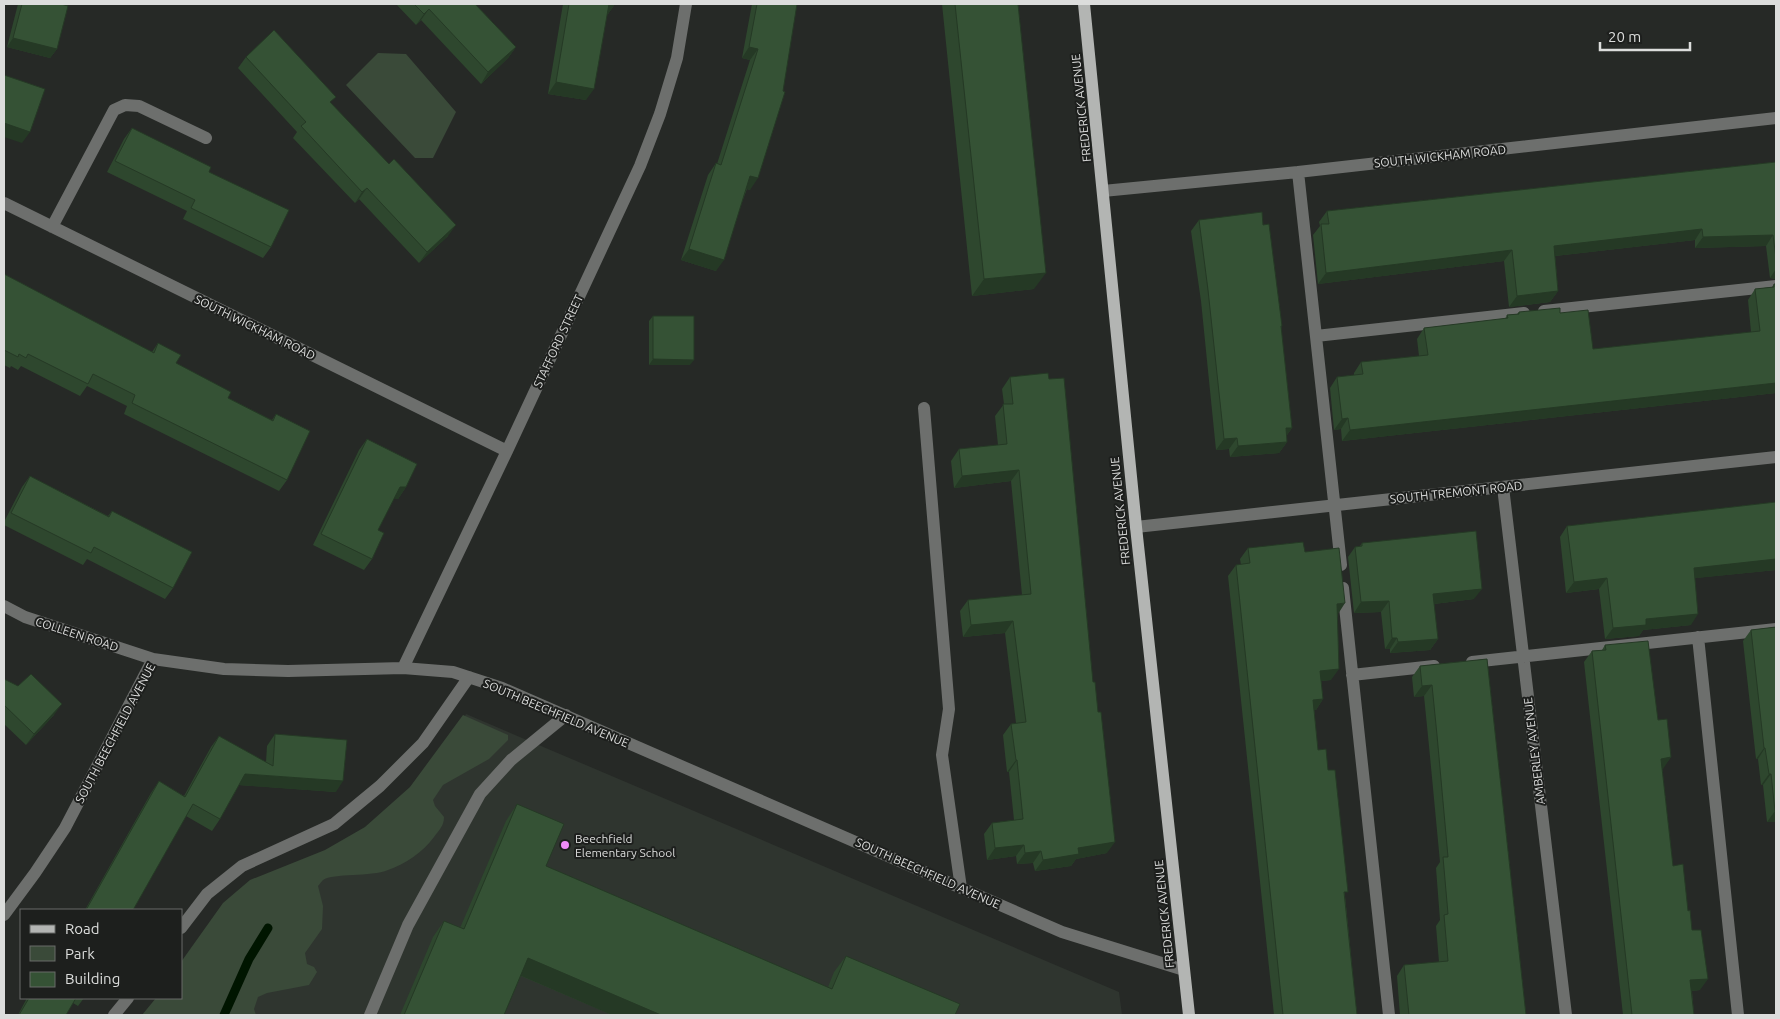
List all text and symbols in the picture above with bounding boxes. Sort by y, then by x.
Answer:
scale bar [1600,20,1690,52]
text: 20 m [1608,28,1641,45]
street label: FREDERICK AVENUE [1069,53,1093,163]
street label: SOUTH WICKHAM ROAD [1373,143,1507,169]
street label: SOUTH WICKHAM ROAD [193,292,317,362]
street label: STAFFORD STREET [531,292,585,390]
street label: FREDERICK AVENUE [1108,456,1132,566]
street label: SOUTH TREMONT ROAD [1389,479,1523,505]
street label: COLLEEN ROAD [34,614,120,654]
street label: SOUTH BEECHFIELD AVENUE [72,661,158,805]
street label: SOUTH BEECHFIELD AVENUE [481,676,631,750]
street label: AMBERLEY AVENUE [1521,697,1547,805]
place label: Beechfield Elementary School [575,832,675,859]
street label: SOUTH BEECHFIELD AVENUE [854,835,1002,911]
marker: Beechfield Elementary School [559,839,571,851]
street label: FREDERICK AVENUE [1152,859,1176,969]
legend [20,909,182,999]
text: Road [65,920,100,937]
text: Park [65,945,95,962]
text: Building [65,970,120,987]

